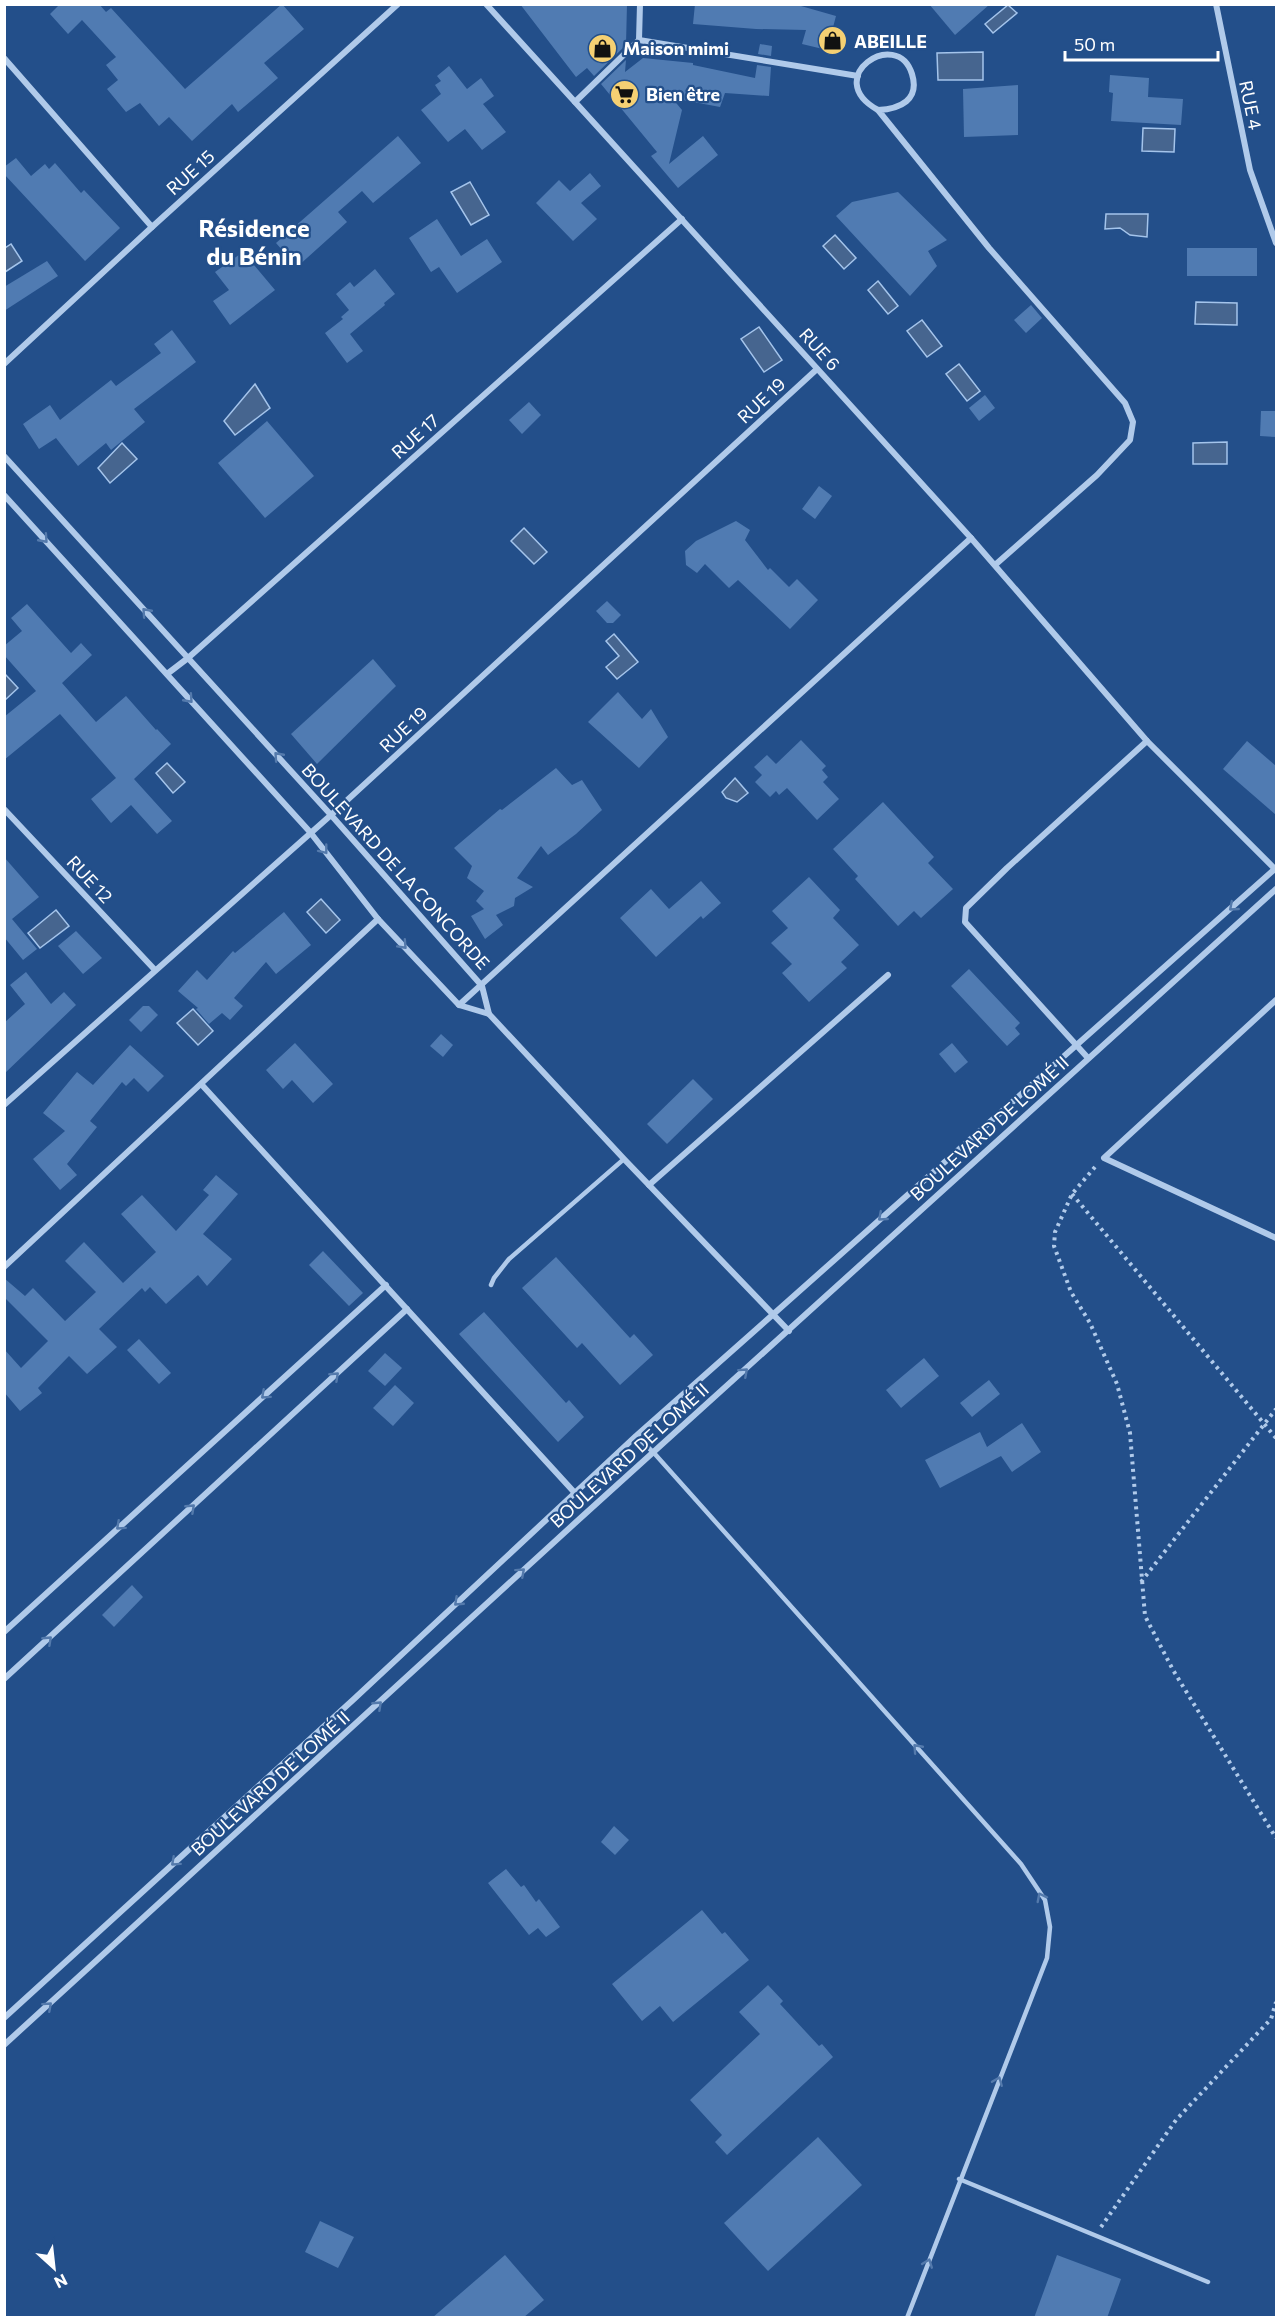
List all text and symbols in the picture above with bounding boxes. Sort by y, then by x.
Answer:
scale bar [1065,24,1218,62]
shop icon: ABEILLE [817,25,849,57]
place label: ABEILLE [854,30,927,52]
shop icon: Maison mimi [586,32,618,64]
text: 50 m [1074,33,1115,55]
place label: Maison mimi [623,37,729,59]
supermarket icon: Bien être [609,78,641,110]
street label: RUE 4 [1235,78,1267,132]
place label: Bien être [646,83,720,105]
street label: RUE 15 [161,145,219,199]
district label: Résidence du Bénin [198,213,310,270]
street label: RUE 6 [795,323,845,375]
street label: RUE 19 [732,372,790,428]
street label: RUE 17 [387,409,443,463]
one-way arrow [37,532,48,543]
one-way arrow [142,608,153,619]
one-way arrow [182,692,193,702]
street label: RUE 19 [374,701,432,757]
one-way arrow [274,752,285,763]
street label: BOULEVARD DE LA CONCORDE [298,758,494,974]
one-way arrow [317,843,328,854]
street label: RUE 12 [63,851,117,907]
one-way arrow [1229,900,1239,911]
one-way arrow [396,939,407,949]
street label: BOULEVARD DE LOMÉ II [905,1051,1073,1205]
one-way arrow [878,1210,889,1221]
one-way arrow [737,1368,748,1379]
one-way arrow [328,1372,338,1383]
street label: BOULEVARD DE LOMÉ II [545,1378,713,1532]
one-way arrow [261,1388,271,1399]
one-way arrow [184,1504,195,1515]
one-way arrow [117,1519,127,1530]
one-way arrow [514,1568,525,1579]
one-way arrow [454,1595,464,1606]
one-way arrow [40,1636,51,1647]
one-way arrow [371,1701,382,1712]
street label: BOULEVARD DE LOMÉ II [186,1706,354,1860]
one-way arrow [913,1744,924,1755]
one-way arrow [172,1855,182,1866]
one-way arrow [1037,1892,1049,1903]
one-way arrow [41,2002,51,2013]
one-way arrow [991,2076,1003,2087]
north arrow [24,2238,84,2298]
one-way arrow [920,2258,933,2269]
text: N [51,2271,71,2293]

